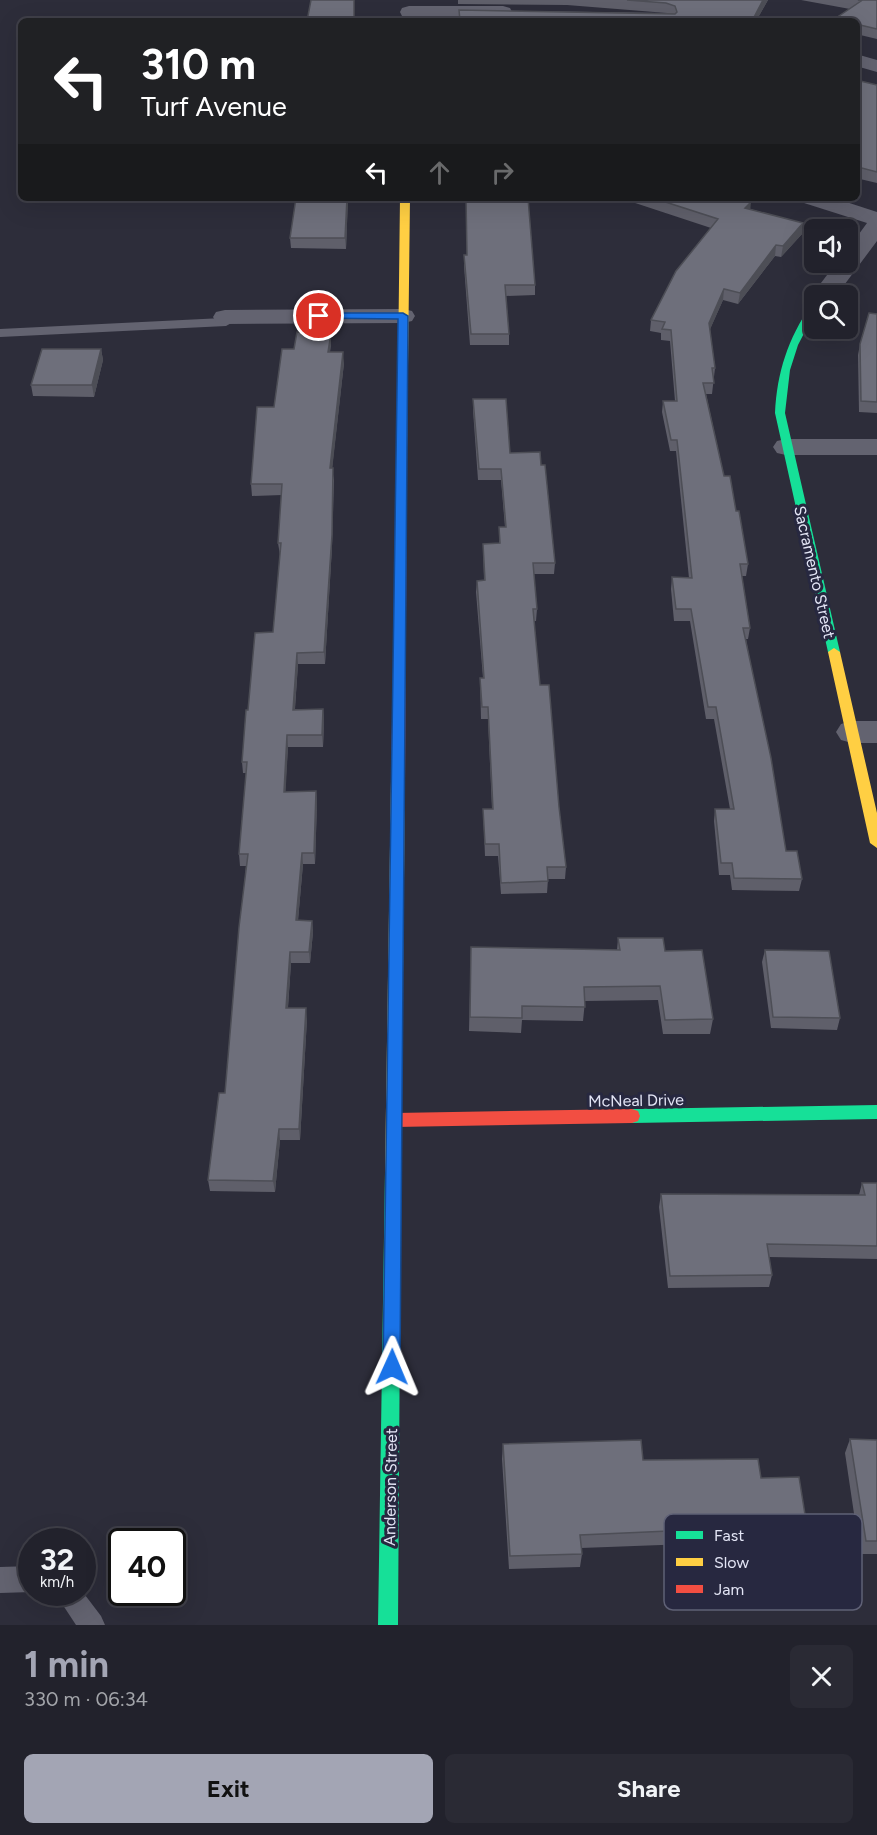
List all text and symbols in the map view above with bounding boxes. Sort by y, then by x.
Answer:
text: 310 m [141,39,256,90]
icon: left [42,42,120,120]
text: Turf Avenue [141,90,287,123]
icon: left [360,156,393,189]
icon: ahead [423,156,456,189]
icon: right [486,156,519,189]
map controls [804,219,858,339]
button: sound [804,219,858,273]
button: search [804,285,858,339]
pin [293,290,344,341]
icon: arrive [302,299,335,332]
street label: Sacramento Street [790,504,839,640]
street label: McNeal Drive [588,1090,684,1111]
position arrow [360,1335,424,1399]
street label: Anderson Street [380,1428,401,1546]
legend [664,1514,862,1610]
text: Fast [714,1526,744,1545]
speed limit sign: 40 [108,1528,186,1606]
text: 32 [40,1541,74,1578]
text: Slow [714,1553,749,1572]
text: km/h [40,1573,74,1591]
text: Jam [714,1580,744,1599]
text: 1 min [24,1643,109,1686]
button: close [790,1645,853,1708]
text: 330 m · 06:34 [24,1687,148,1711]
button: Exit [24,1754,433,1823]
button: Share [445,1754,853,1823]

